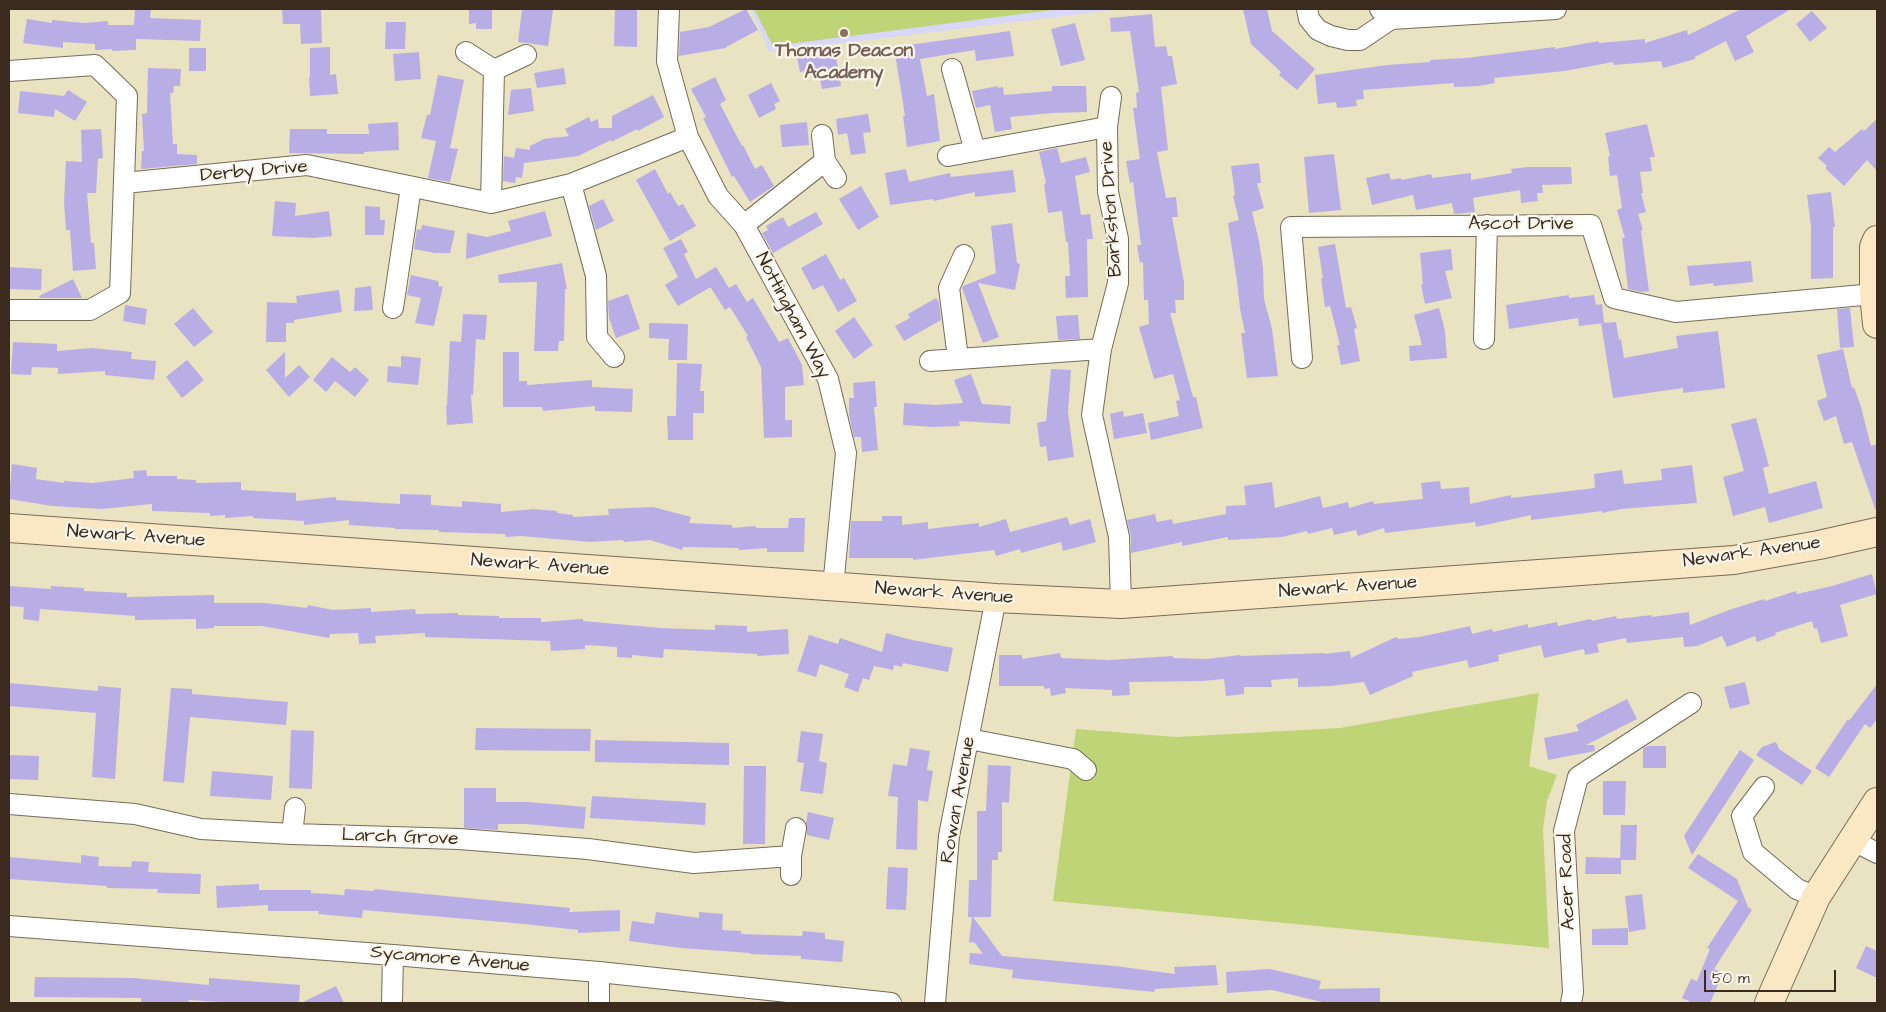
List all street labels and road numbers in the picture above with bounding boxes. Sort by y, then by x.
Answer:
street label: Barkston Drive [1096,140,1128,278]
street label: Derby Drive [199,156,309,188]
street label: Ascot Drive [1468,214,1574,236]
street label: Nottingham Way [749,249,835,383]
street label: Newark Avenue [66,521,206,553]
street label: Newark Avenue [1682,532,1822,574]
street label: Newark Avenue [470,550,610,582]
street label: Newark Avenue [1278,572,1418,604]
street label: Newark Avenue [874,578,1014,610]
street label: Rowan Avenue [937,735,981,865]
street label: Larch Grove [341,825,459,851]
street label: Acer Road [1555,834,1581,930]
street label: Sycamore Avenue [369,942,531,978]

